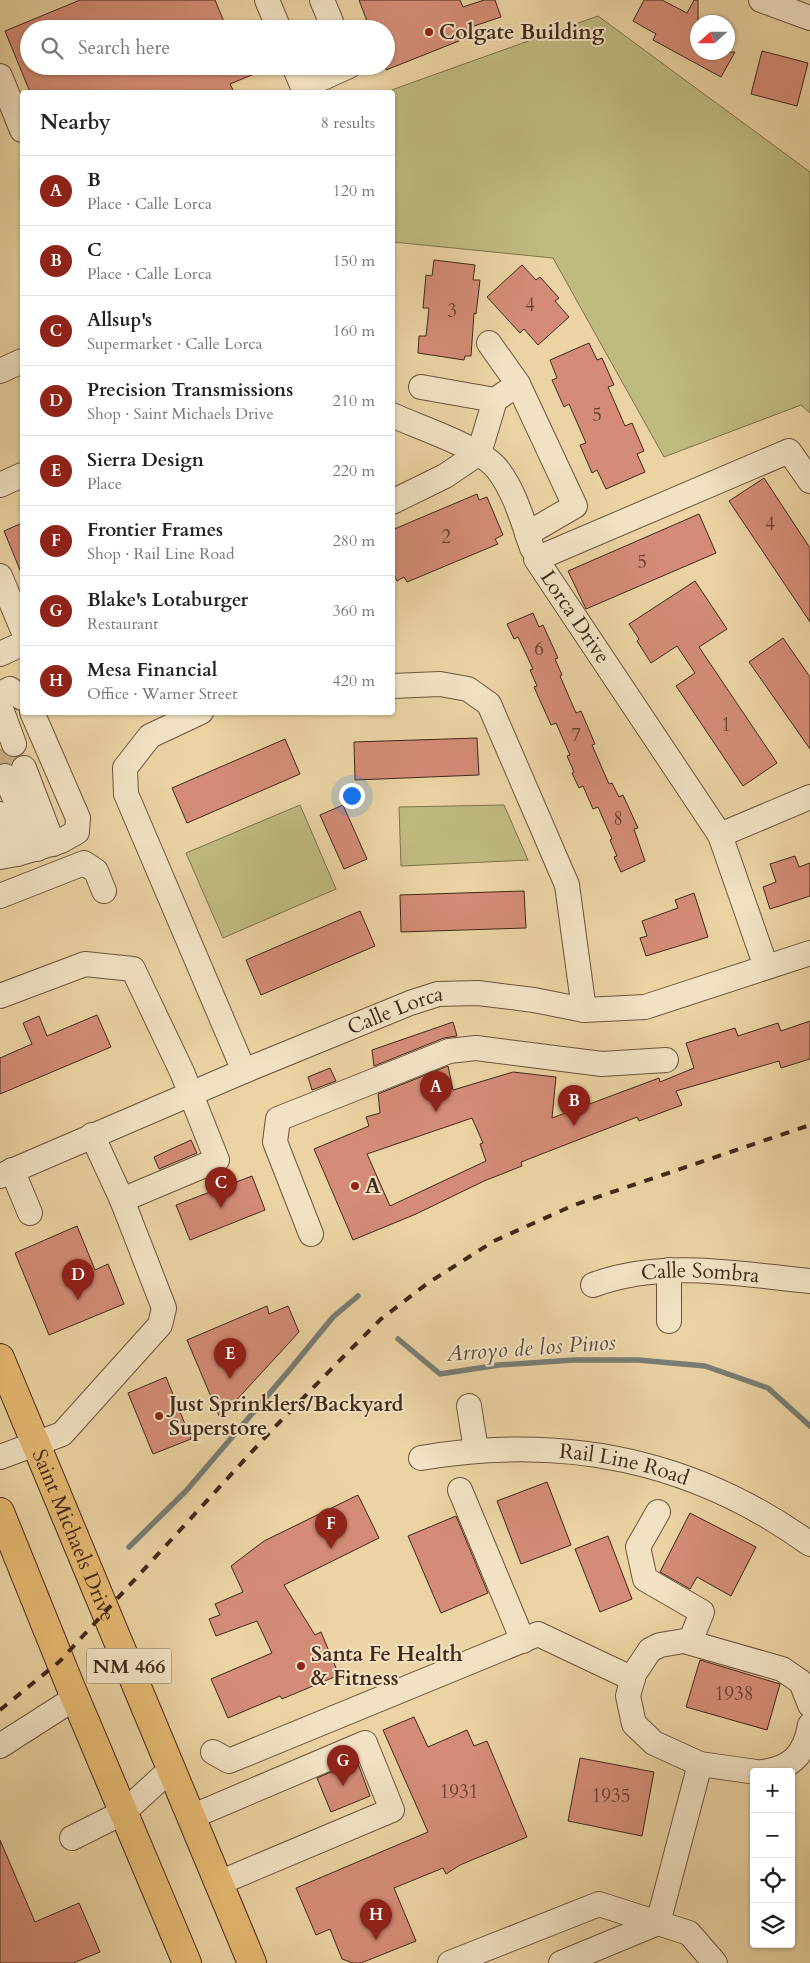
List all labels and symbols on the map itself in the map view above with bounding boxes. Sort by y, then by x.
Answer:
north arrow [690,15,735,60]
place label: Colgate Building [439,18,605,47]
marker: Colgate Building [423,26,435,38]
house number: 4 [525,292,535,318]
house number: 3 [447,298,457,324]
house number: 5 [592,402,602,428]
house number: 4 [765,511,775,537]
house number: 2 [441,524,451,550]
house number: 5 [637,549,647,575]
street label: Lorca Drive [533,565,617,669]
house number: 6 [534,636,544,662]
house number: 1 [721,712,731,738]
house number: 7 [571,722,581,748]
your location [339,783,365,809]
house number: 8 [613,806,623,832]
street label: Calle Lorca [343,979,444,1042]
pin: A [420,1071,452,1112]
pin: B [558,1085,590,1126]
pin: C [205,1167,237,1208]
place label: A [365,1172,381,1201]
marker: A [349,1180,361,1192]
street label: Calle Sombra [640,1256,761,1290]
pin: D [62,1259,94,1300]
water label: Arroyo de los Pinos [444,1327,617,1369]
pin: E [214,1338,246,1379]
place label: Just Sprinklers/Backyard Superstore [166,1390,404,1443]
marker: Just Sprinklers/Backyard Superstore [153,1410,165,1422]
street label: Rail Line Road [558,1436,693,1492]
street label: Saint Michaels Drive [25,1445,123,1626]
pin: F [315,1508,347,1549]
place label: Santa Fe Health & Fitness [311,1640,463,1693]
road number: NM 466 [86,1648,172,1684]
marker: Santa Fe Health & Fitness [295,1660,307,1672]
house number: 1938 [715,1681,753,1707]
pin: G [327,1745,359,1786]
house number: 1931 [440,1779,478,1805]
house number: 1935 [592,1783,630,1809]
pin: H [360,1899,392,1940]

